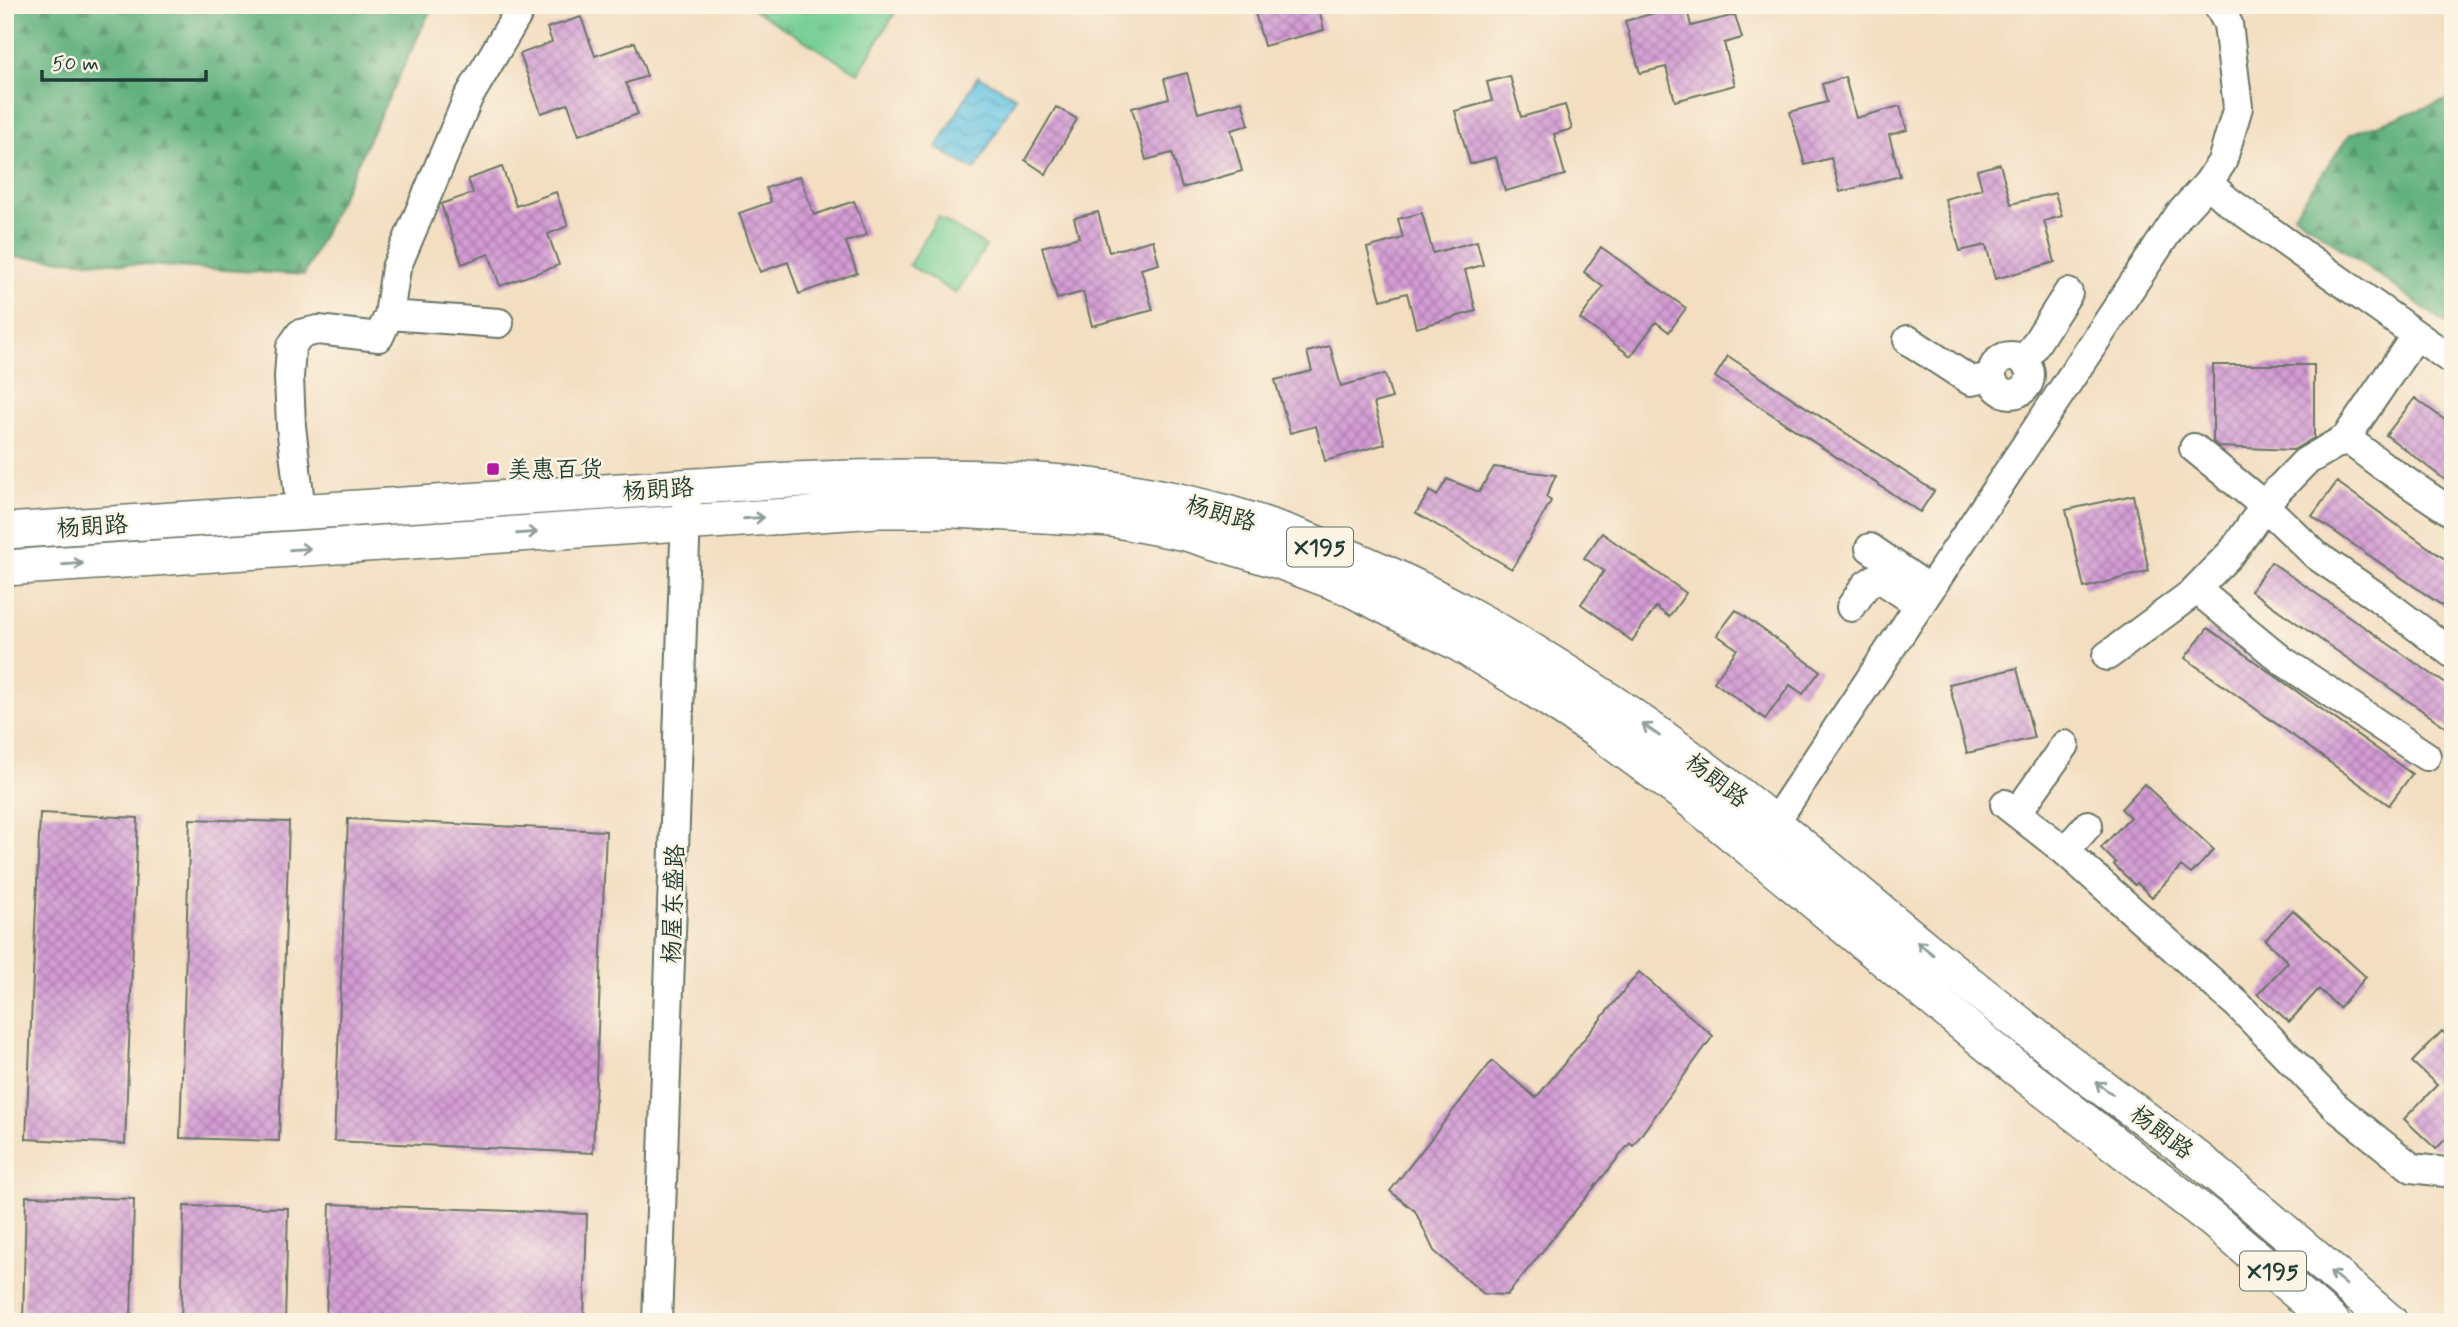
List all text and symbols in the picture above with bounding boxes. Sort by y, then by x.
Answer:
scale bar [42,38,206,82]
text: 50 m [52,50,99,78]
place label: 美惠百货 [507,455,603,486]
marker: 美惠百货 [485,461,501,477]
street label: 杨朗路 [621,473,695,508]
street label: 杨朗路 [1182,490,1259,539]
street label: 杨朗路 [55,510,129,545]
one-way arrow [743,511,765,524]
one-way arrow [516,526,538,539]
road number: X195 [1287,527,1353,566]
one-way arrow [289,542,312,555]
one-way arrow [62,557,84,570]
one-way arrow [1642,723,1661,737]
street label: 杨朗路 [1678,747,1754,816]
street label: 杨屋东盛路 [657,844,692,965]
one-way arrow [1916,941,1935,956]
one-way arrow [2095,1081,2114,1096]
street label: 杨朗路 [2123,1099,2199,1167]
road number: X195 [2240,1252,2306,1290]
one-way arrow [2329,1270,2347,1286]

